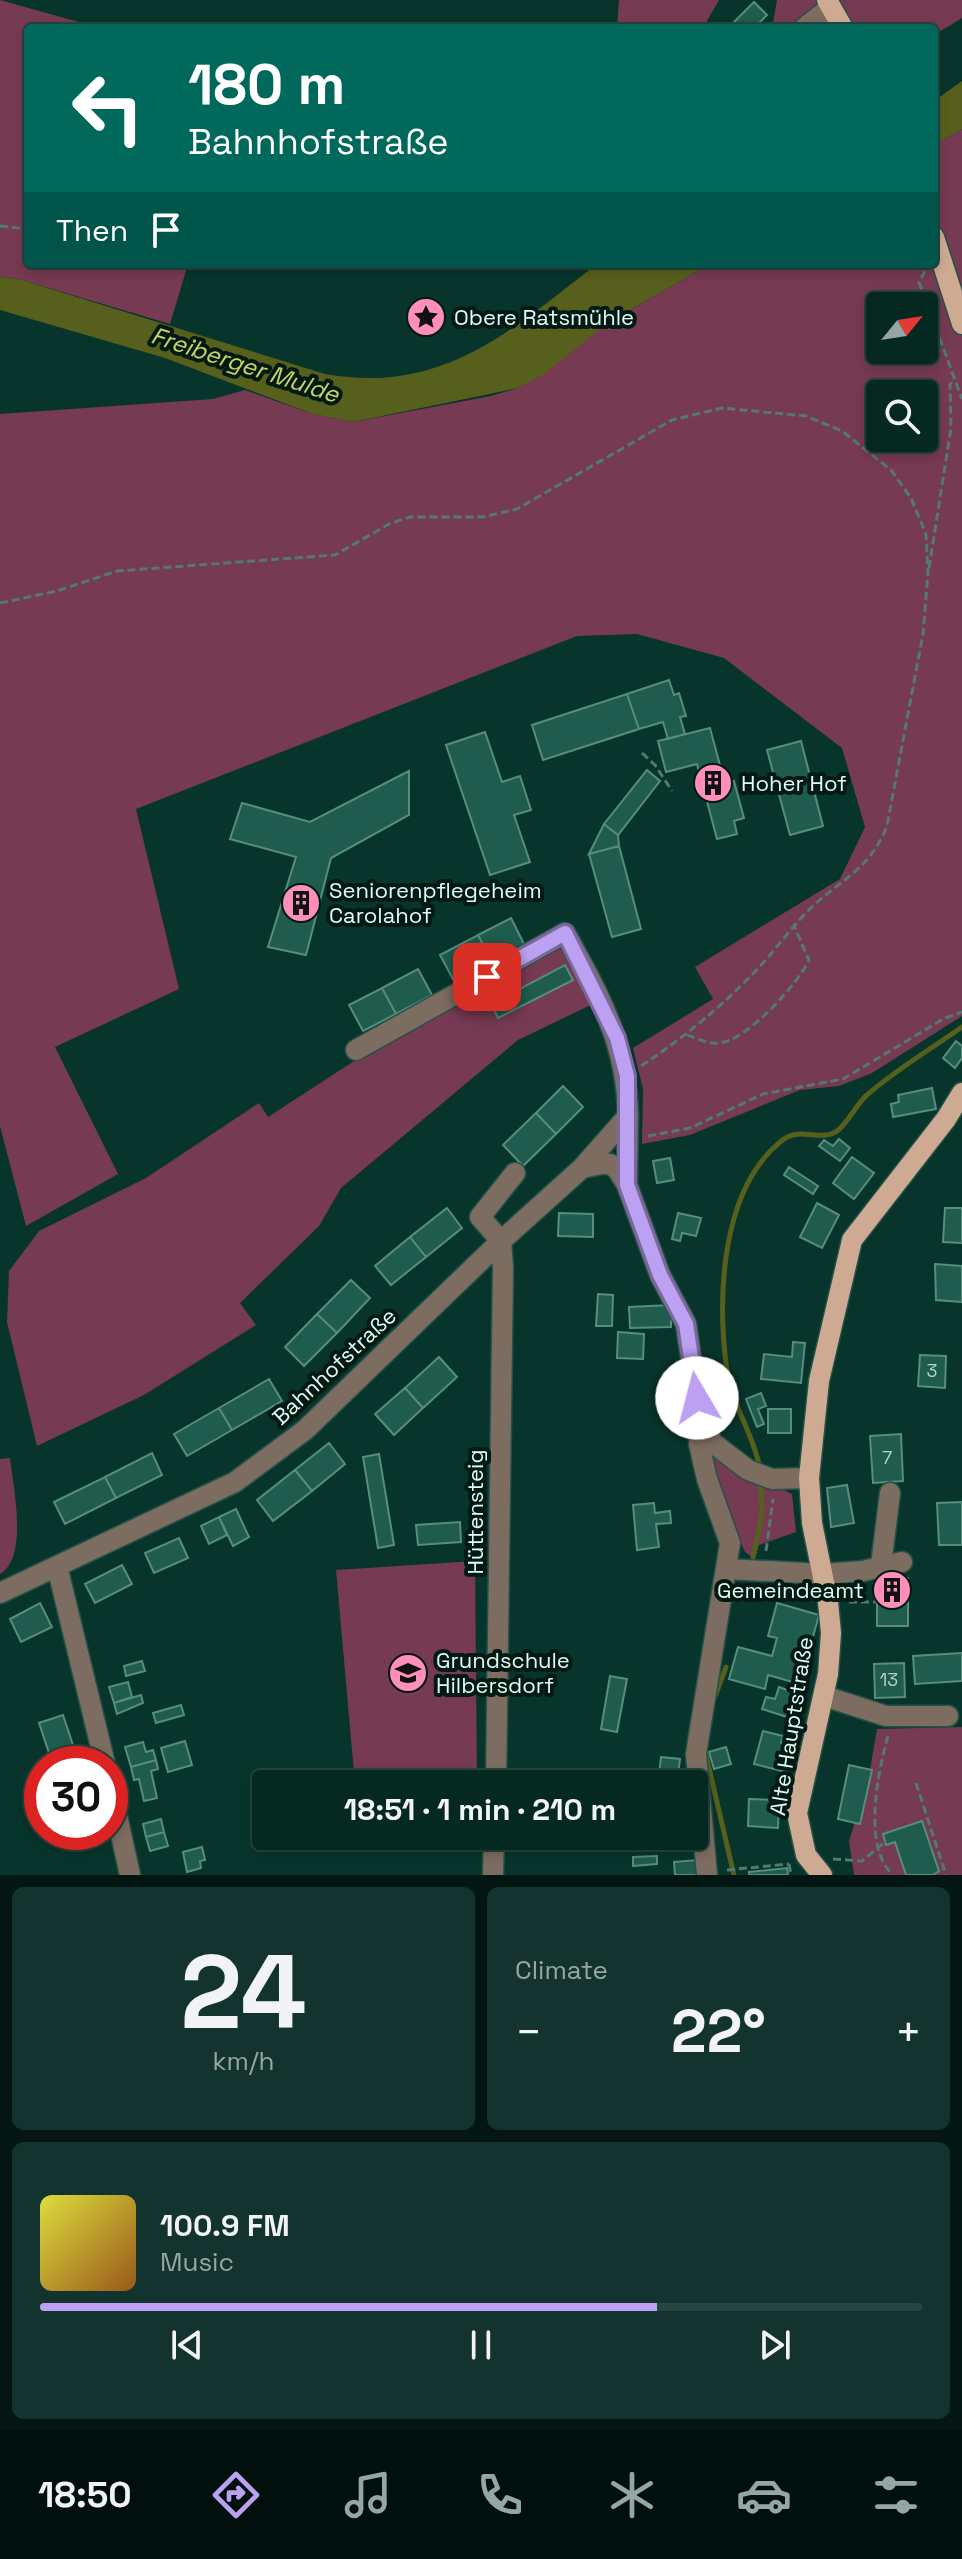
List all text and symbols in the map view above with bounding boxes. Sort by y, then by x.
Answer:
text: 180 m [188,49,345,120]
icon: left [56,56,160,160]
text: Bahnhofstraße [188,119,449,165]
icon: arrive [144,208,188,252]
text: Then [56,211,128,250]
north arrow [866,292,938,364]
map controls [866,292,938,452]
place icon: Obere Ratsmühle [405,296,447,338]
place label: Obere Ratsmühle [454,303,634,331]
water label: Freiberger Mulde [147,320,344,410]
button: search [866,380,938,452]
building icon: Hoher Hof [692,762,734,804]
place label: Hoher Hof [741,769,847,797]
place label: Seniorenpflegeheim Carolahof [329,876,542,929]
building icon: Seniorenpflegeheim Carolahof [280,882,322,924]
pin [453,943,521,1011]
icon: arrive [465,955,509,999]
street label: Bahnhofstraße [266,1301,402,1431]
position arrow [655,1356,739,1440]
house number: 3 [927,1359,937,1382]
house number: 7 [882,1446,892,1469]
street label: Hüttensteig [461,1449,489,1575]
building icon: Gemeindeamt [871,1569,913,1611]
place label: Gemeindeamt [717,1576,864,1604]
street label: Alte Hauptstraße [763,1635,819,1817]
place label: Grundschule Hilbersdorf [436,1646,570,1699]
school or university icon: Grundschule Hilbersdorf [387,1652,429,1694]
house number: 13 [880,1668,898,1691]
speed limit sign: 30 [24,1746,128,1850]
text: 18:51 · 1 min · 210 m [344,1790,616,1829]
text: 24 [180,1926,307,2058]
text: Climate [515,1953,608,1987]
text: 22° [671,1993,766,2070]
text: − [515,2004,542,2060]
text: + [895,2004,922,2060]
text: km/h [213,2044,274,2078]
text: 100.9 FM [160,2206,290,2245]
text: Music [160,2245,234,2279]
icon: previous [165,2323,209,2367]
icon: pause [459,2323,503,2367]
icon: next [753,2323,797,2367]
icon: directions [208,2467,264,2523]
icon: music [340,2467,396,2523]
icon: phone [472,2467,528,2523]
icon: climate [604,2467,660,2523]
icon: car [736,2467,792,2523]
icon: filters [868,2467,924,2523]
text: 18:50 [38,2472,132,2518]

